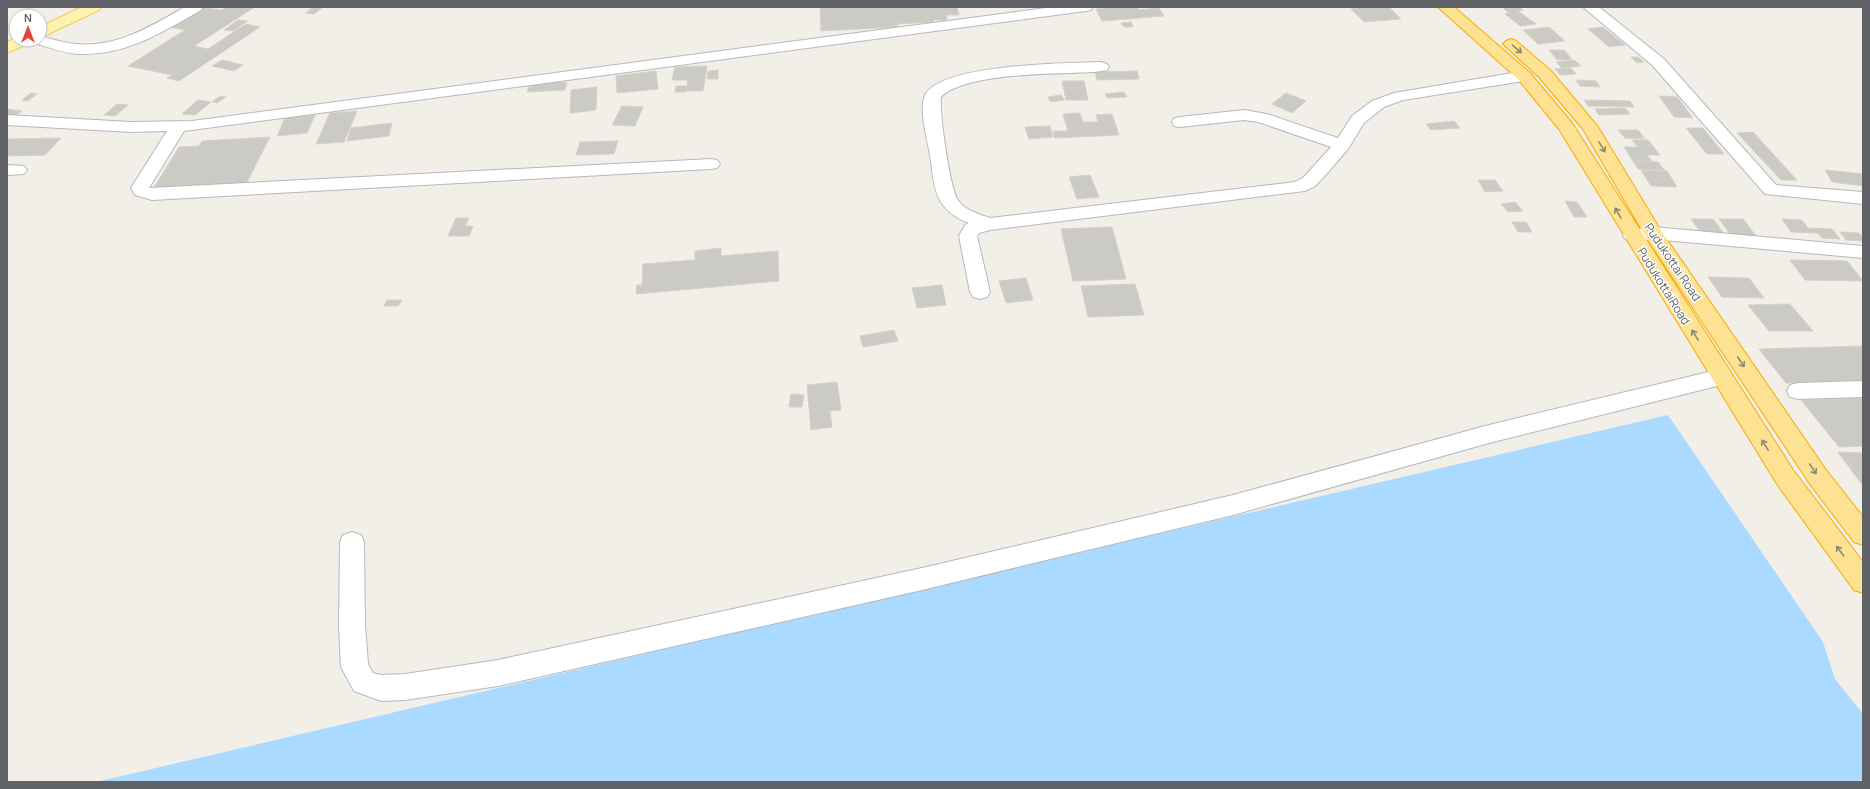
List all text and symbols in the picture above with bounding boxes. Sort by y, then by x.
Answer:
north arrow [8,8,48,48]
text: N [24,10,32,25]
one-way arrow [1512,45,1522,54]
one-way arrow [1598,141,1606,153]
one-way arrow [1614,207,1622,219]
street label: Pudukottai Road [1641,220,1705,304]
street label: PudukottaiRoad [1633,244,1695,328]
one-way arrow [1691,330,1699,341]
one-way arrow [1737,356,1745,367]
one-way arrow [1760,439,1768,451]
one-way arrow [1809,464,1818,475]
one-way arrow [1836,546,1844,557]

